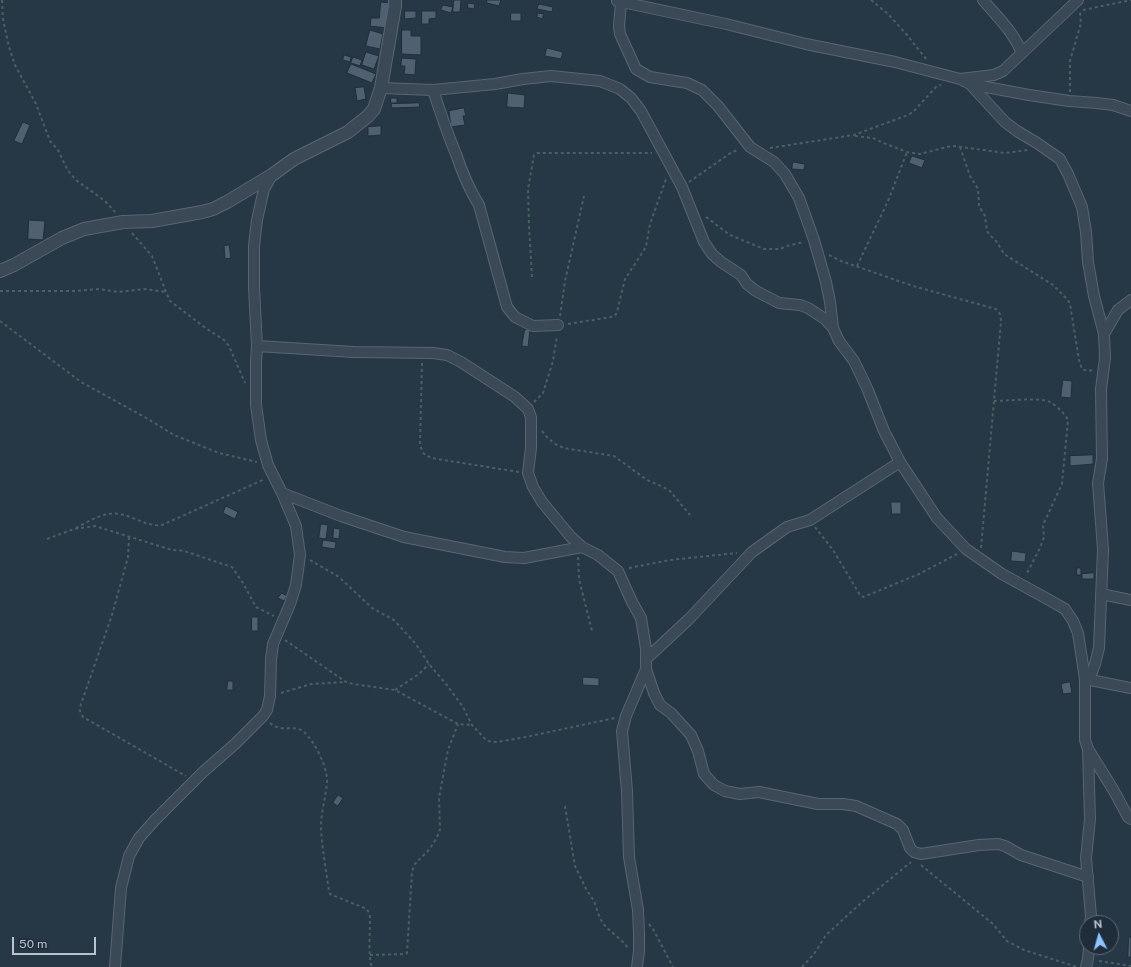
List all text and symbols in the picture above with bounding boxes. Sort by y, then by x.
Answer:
north arrow [1079,915,1119,955]
text: N [1093,918,1103,930]
scale bar [14,929,98,955]
text: 50 m [19,937,47,951]

